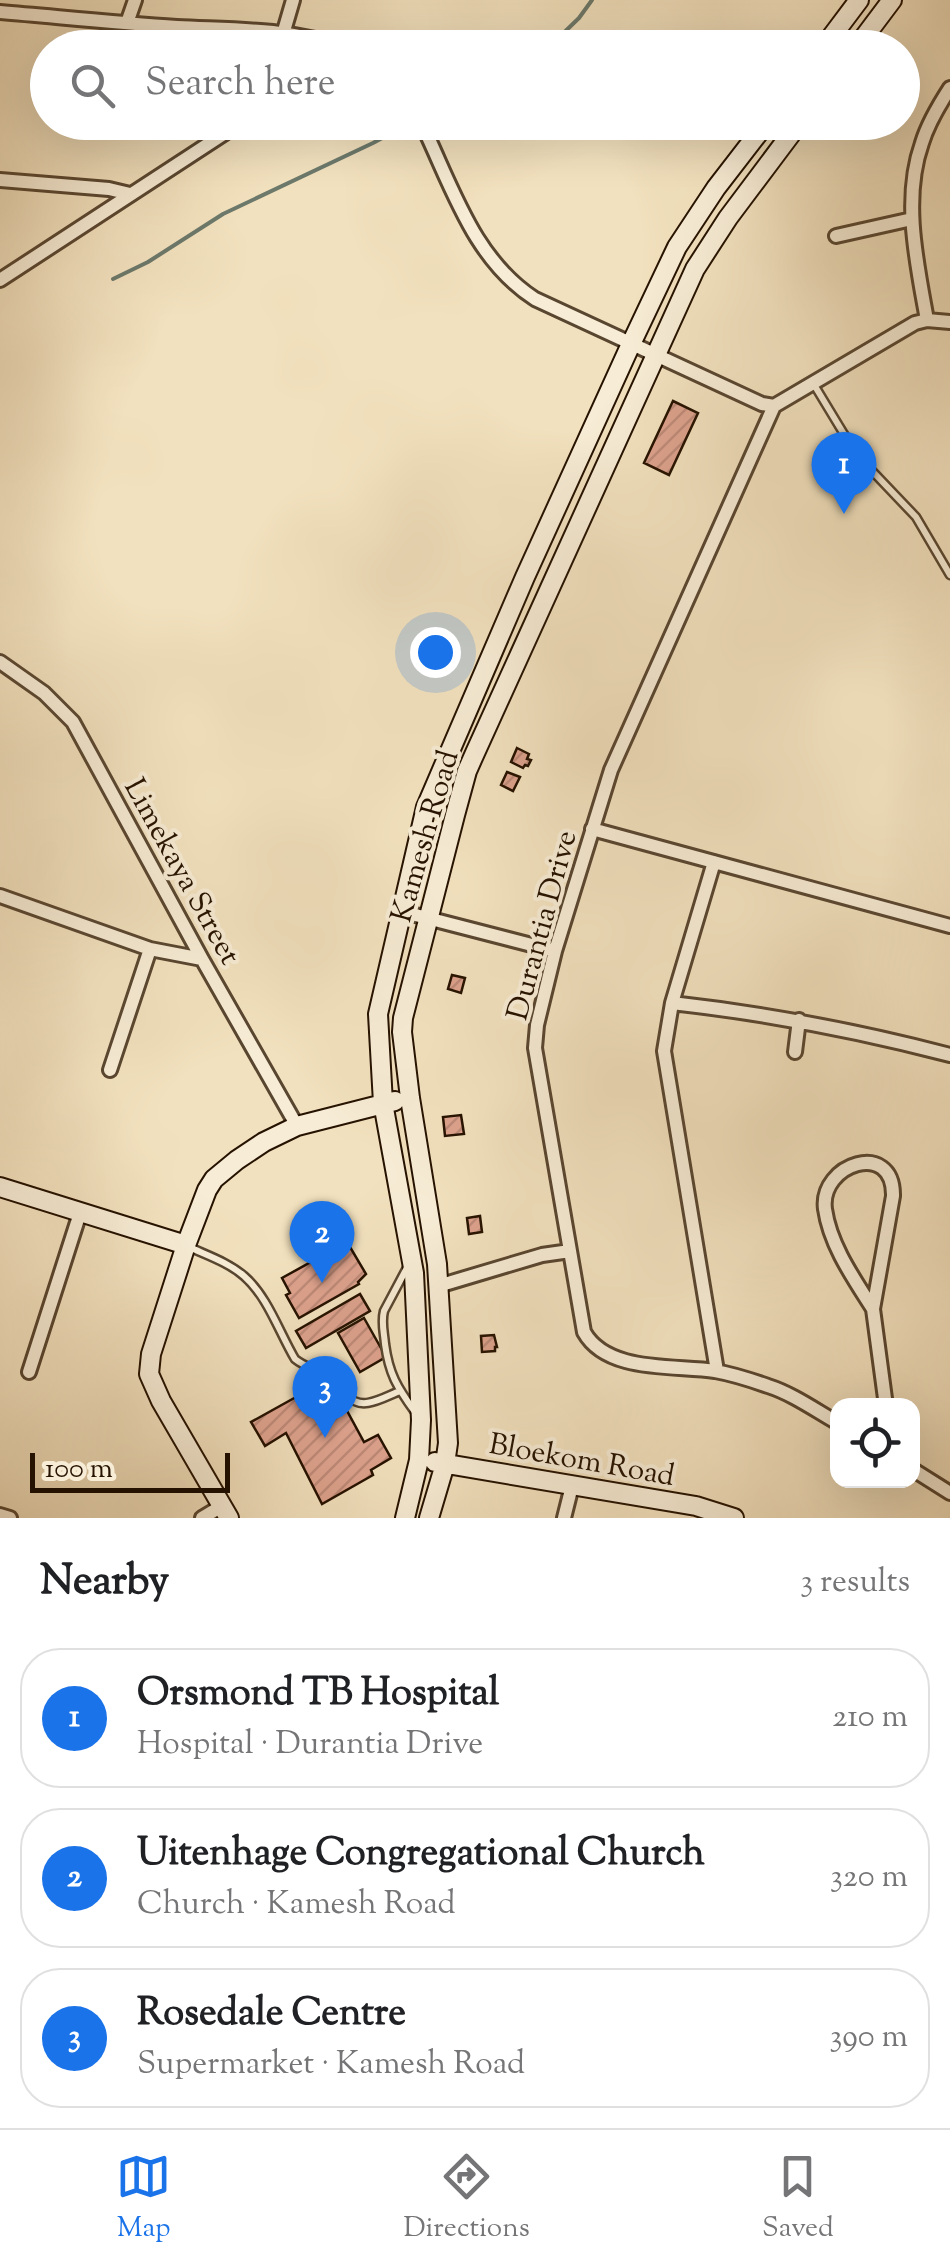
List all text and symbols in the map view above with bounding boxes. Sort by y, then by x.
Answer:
search box [30,30,920,140]
icon: search [65,58,120,113]
text: Search here [145,58,336,112]
pin: 1 [812,432,876,514]
your location [410,627,461,678]
street label: Kamesh Road [381,746,472,928]
street label: Limekaya Street [112,771,250,973]
street label: Durantia Drive [497,826,589,1025]
pin: 2 [290,1200,354,1283]
pin: 3 [292,1356,358,1438]
map controls [830,1398,920,1488]
button: locate [830,1398,920,1488]
street label: Bloekom Road [485,1424,678,1499]
scale bar [30,1448,230,1492]
text: 100 m [45,1450,113,1490]
text: Nearby [40,1553,169,1613]
text: 3 results [800,1560,910,1606]
text: Orsmond TB Hospital [137,1668,499,1722]
text: 1 [69,1695,80,1741]
text: 210 m [832,1695,908,1741]
text: Hospital · Durantia Drive [137,1722,483,1768]
text: Uitenhage Congregational Church [137,1828,705,1882]
text: 2 [67,1855,82,1901]
text: 320 m [830,1855,908,1901]
text: Church · Kamesh Road [137,1882,456,1928]
text: Rosedale Centre [137,1988,406,2042]
text: 3 [68,2015,81,2061]
text: 390 m [830,2015,908,2061]
text: Supermarket · Kamesh Road [137,2042,525,2088]
tab: Map [116,2149,171,2249]
tab: Directions [403,2149,530,2249]
tab: Saved [762,2149,834,2249]

